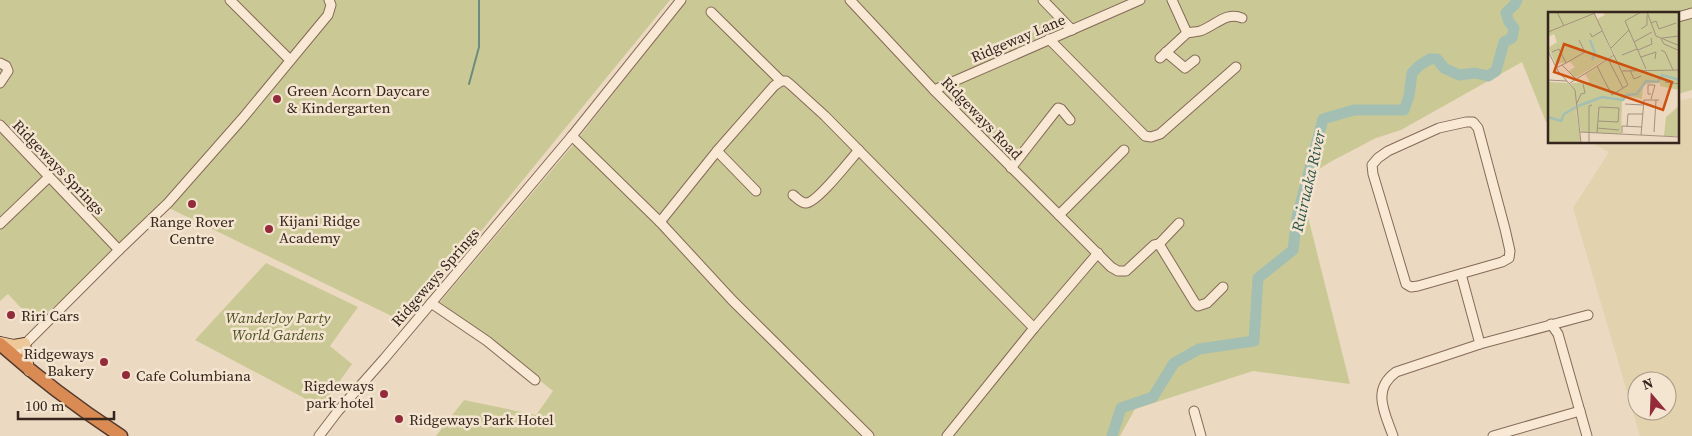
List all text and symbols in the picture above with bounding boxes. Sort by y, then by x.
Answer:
street label: Ridgeway Lane [967,9,1069,67]
inset map [1548,12,1680,144]
street label: Ridgeways Road [937,72,1027,164]
place label: Green Acorn Daycare & Kindergarten [287,80,430,118]
marker: Green Acorn Daycare & Kindergarten [271,93,283,105]
street label: Ridgeways Springs [8,115,110,219]
water label: Ruiruaka River [1285,128,1330,235]
marker: Range Rover Centre [186,198,198,210]
place label: Kijani Ridge Academy [279,210,360,248]
place label: Range Rover Centre [150,211,235,249]
marker: Kijani Ridge Academy [263,223,275,235]
street label: Ridgeways Springs [386,223,484,331]
place label: Riri Cars [21,305,79,326]
park label: WanderJoy Party World Gardens [226,307,331,345]
marker: Riri Cars [5,309,17,321]
place label: Ridgeways Bakery [24,343,94,381]
marker: Ridgeways Bakery [98,356,110,368]
place label: Cafe Columbiana [136,365,251,386]
marker: Cafe Columbiana [120,369,132,381]
north arrow [1627,371,1677,421]
text: N [1640,373,1656,395]
place label: Rigdeways park hotel [303,375,375,413]
scale bar [18,388,114,420]
marker: Rigdeways park hotel [378,388,390,400]
text: 100 m [25,395,65,416]
place label: Ridgeways Park Hotel [409,409,554,430]
marker: Ridgeways Park Hotel [393,413,405,425]

